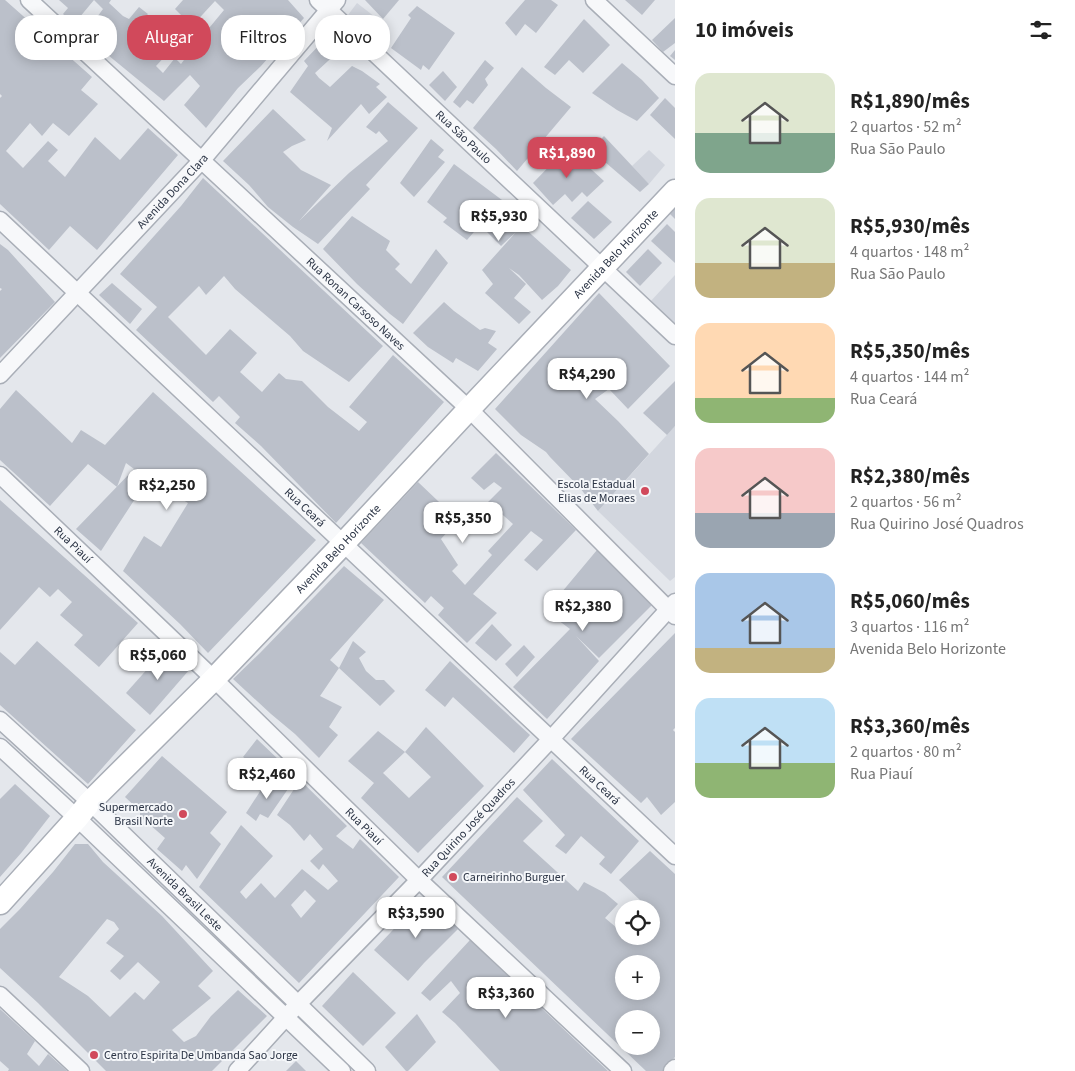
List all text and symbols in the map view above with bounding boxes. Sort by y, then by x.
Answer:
chip: Comprar [15,15,117,60]
chip: Alugar [127,15,211,60]
chip: Filtros [221,15,305,60]
chip: Novo [315,15,390,60]
text: 10 imóveis [695,15,793,45]
icon: filters [1027,16,1055,44]
text: R$1,890/mês [850,86,970,116]
icon: home [735,93,795,153]
street label: Rua São Paulo [432,106,496,168]
text: 2 quartos · 52 m² [850,116,962,138]
pin: R$1,890 [521,136,613,179]
text: Rua São Paulo [850,138,945,160]
text: R$1,890 [539,142,595,164]
street label: Avenida Dona Clara [133,150,212,233]
pin: R$5,930 [453,200,545,242]
text: R$5,930 [471,205,527,227]
street label: Avenida Belo Horizonte [569,205,662,302]
text: R$5,930/mês [850,211,970,241]
icon: home [735,218,795,278]
text: 4 quartos · 148 m² [850,241,969,263]
street label: Rua Ronan Carsoso Naves [302,253,409,354]
text: Rua São Paulo [850,263,945,285]
text: R$5,350/mês [850,336,970,366]
icon: home [735,343,795,403]
pin: R$4,290 [541,358,633,400]
text: R$4,290 [559,363,615,385]
text: 4 quartos · 144 m² [850,366,969,388]
text: Rua Ceará [850,388,917,410]
text: R$2,380/mês [850,461,970,491]
pin: R$2,250 [121,468,213,511]
icon: home [735,468,795,528]
text: R$2,250 [139,474,195,496]
place label: Escola Estadual Elias de Moraes [557,476,635,507]
street label: Rua Ceará [281,484,329,531]
marker: Escola Estadual Elias de Moraes [639,485,651,497]
text: 2 quartos · 56 m² [850,491,962,513]
street label: Avenida Belo Horizonte [292,500,385,597]
pin: R$5,350 [417,502,509,544]
text: R$5,350 [435,507,491,529]
text: Rua Quirino José Quadros [850,513,1024,535]
street label: Rua Piauí [50,522,97,568]
text: R$5,060/mês [850,586,970,616]
pin: R$2,380 [537,590,629,632]
icon: home [735,593,795,653]
text: R$2,380 [555,595,611,617]
text: 3 quartos · 116 m² [850,616,969,638]
pin: R$5,060 [112,638,204,681]
text: Avenida Belo Horizonte [850,638,1006,660]
text: R$5,060 [130,644,186,666]
text: R$3,360/mês [850,711,970,741]
icon: home [735,718,795,778]
text: 2 quartos · 80 m² [850,741,962,763]
pin: R$2,460 [221,758,313,800]
street label: Rua Ceará [576,762,624,809]
text: R$2,460 [239,763,295,785]
text: Rua Piauí [850,763,913,785]
street label: Rua Quirino José Quadros [418,774,519,881]
place label: Supermercado Brasil Norte [99,799,173,830]
street label: Rua Piauí [341,804,388,850]
marker: Supermercado Brasil Norte [177,808,189,820]
street label: Avenida Brasil Leste [143,853,226,935]
place label: Carneirinho Burguer [463,869,566,886]
marker: Carneirinho Burguer [447,871,459,883]
pin: R$3,590 [370,896,462,939]
map controls [615,900,660,1055]
button: locate [615,900,660,945]
text: R$3,590 [388,902,444,924]
button: + [615,955,660,1000]
pin: R$3,360 [460,976,552,1019]
text: R$3,360 [478,982,534,1004]
button: − [615,1010,660,1055]
place label: Centro Espirita De Umbanda Sao Jorge [104,1047,298,1064]
marker: Centro Espirita De Umbanda Sao Jorge [88,1049,100,1061]

